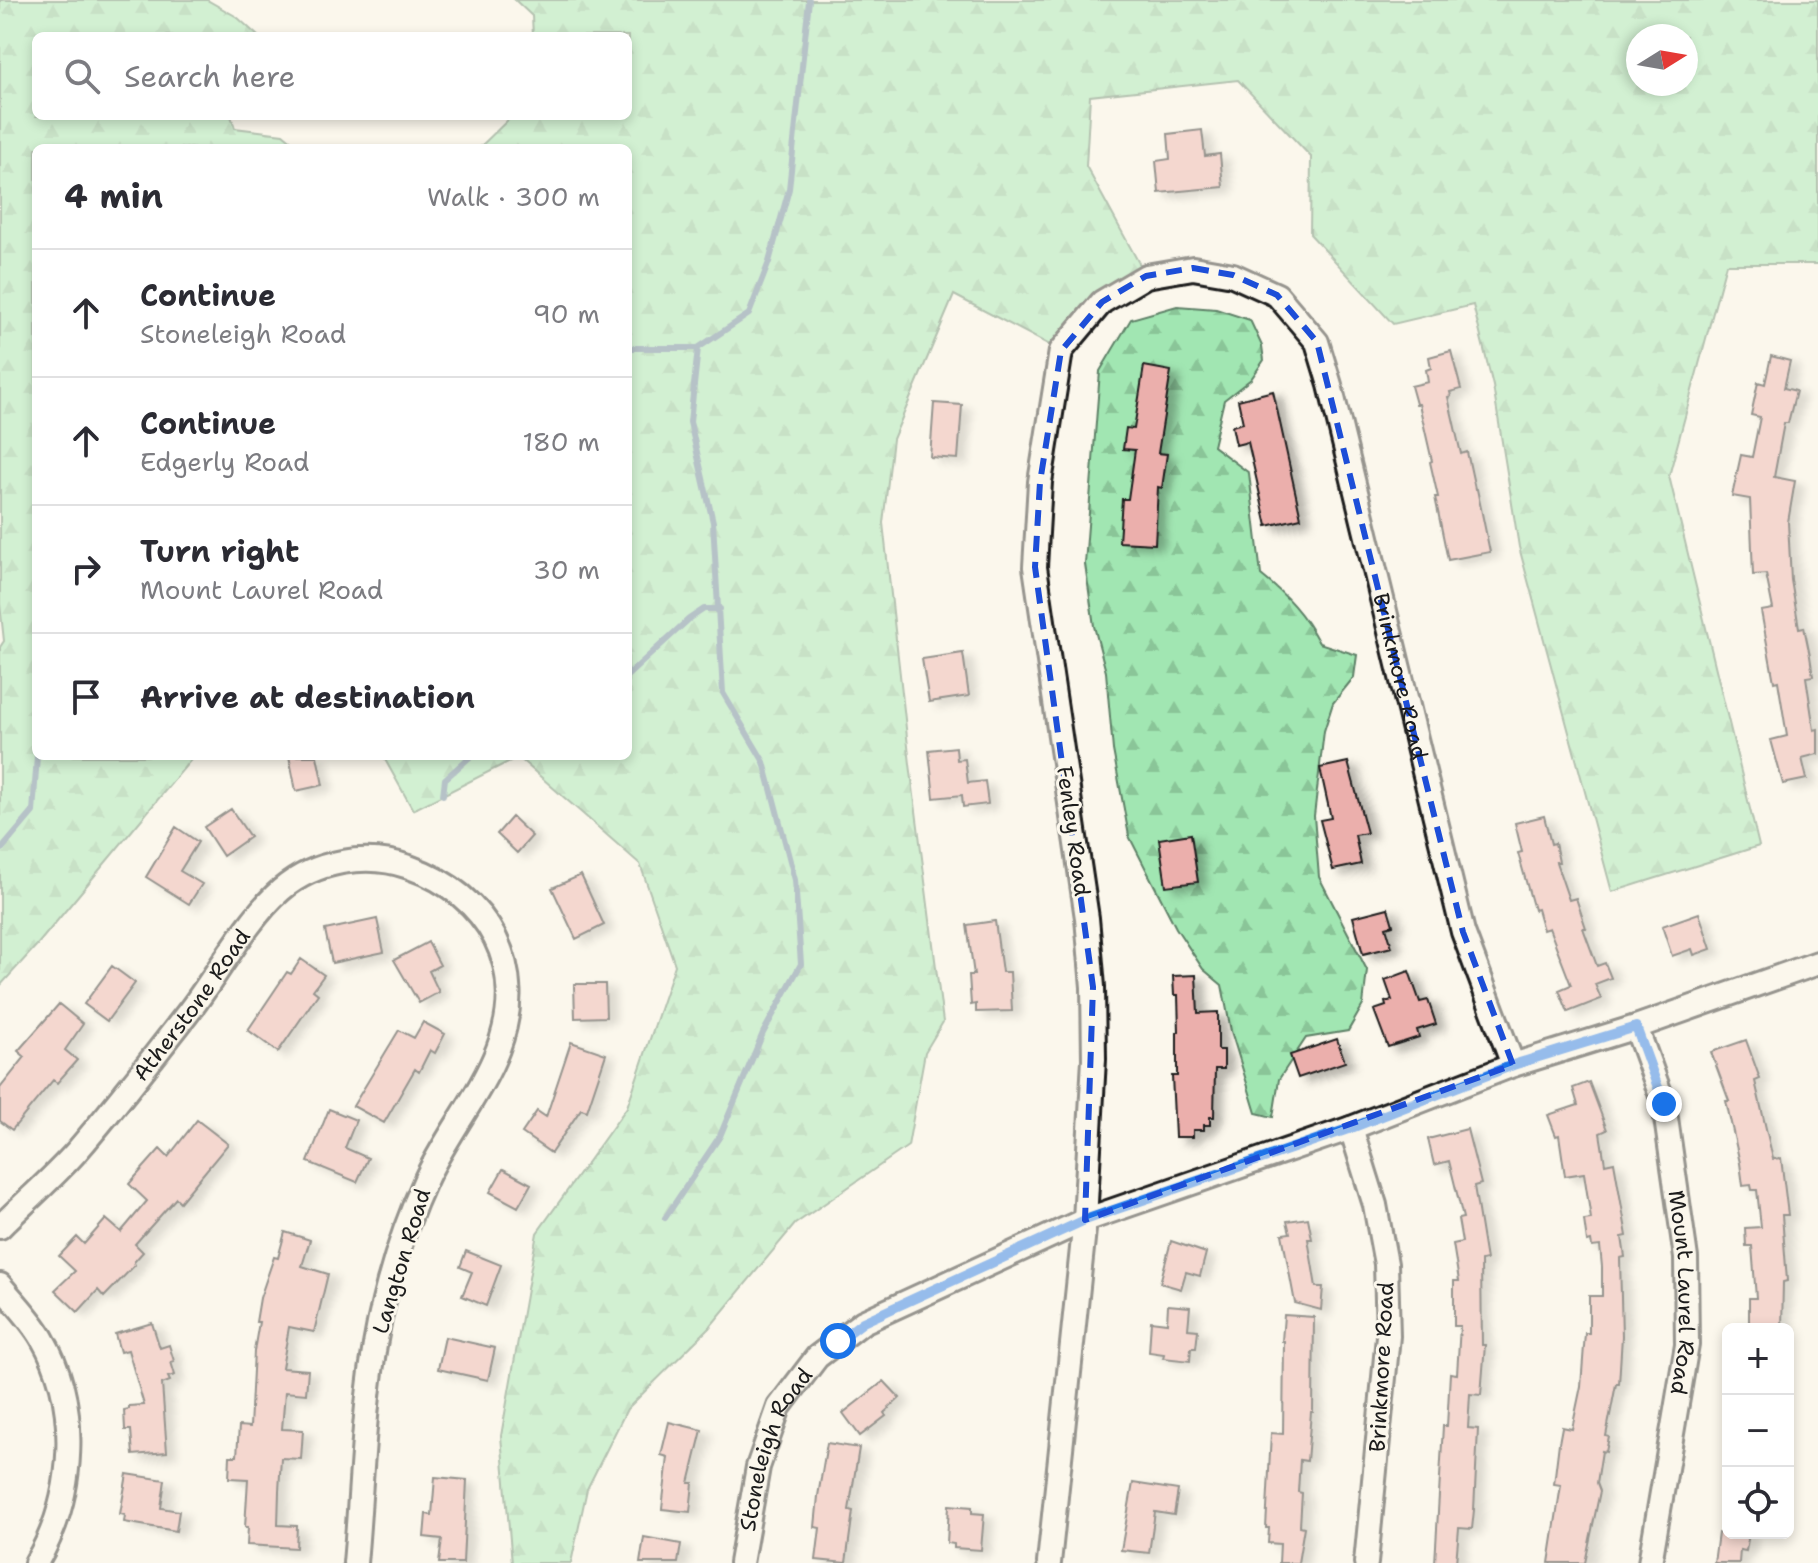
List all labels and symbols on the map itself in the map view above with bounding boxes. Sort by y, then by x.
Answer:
north arrow [1626,24,1698,96]
street label: Brinkmore Road [1366,590,1435,763]
street label: Fenley Road [1050,764,1097,898]
street label: Atherstone Road [126,923,257,1087]
route end [1646,1086,1682,1122]
street label: Langton Road [366,1185,437,1337]
street label: Mount Laurel Road [1661,1188,1702,1397]
street label: Brinkmore Road [1363,1281,1400,1453]
route start [820,1323,856,1359]
street label: Stoneleigh Road [733,1362,819,1533]

